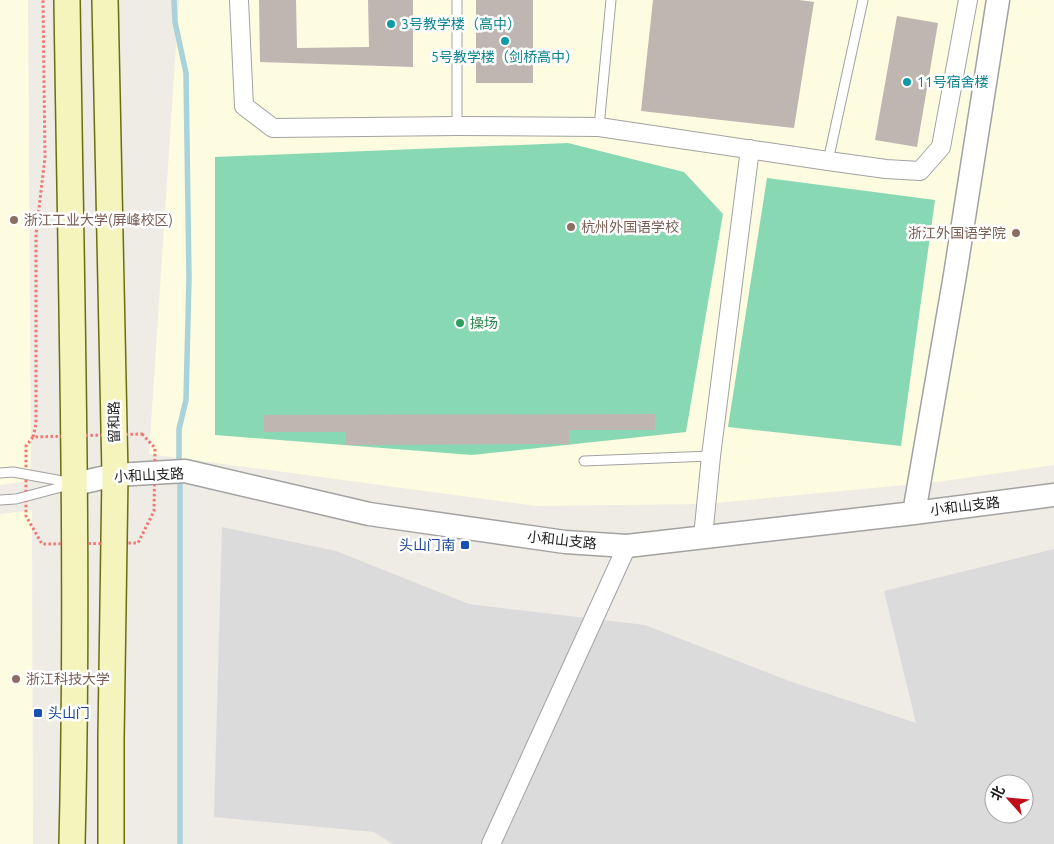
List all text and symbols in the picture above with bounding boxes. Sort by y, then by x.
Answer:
place label: 3号教学楼（高中） [401,16,521,32]
marker: 3号教学楼（高中） [385,18,397,30]
marker: 5号教学楼（剑桥高中） [499,35,511,47]
place label: 5号教学楼（剑桥高中） [431,49,579,65]
place label: 11号宿舍楼 [917,74,989,90]
marker: 11号宿舍楼 [901,76,913,88]
place label: 浙江工业大学(屏峰校区) [24,212,173,228]
marker: 浙江工业大学(屏峰校区) [8,214,20,226]
place label: 杭州外国语学校 [581,219,679,235]
marker: 杭州外国语学校 [565,221,577,233]
place label: 浙江外国语学院 [908,225,1006,241]
marker: 浙江外国语学院 [1010,227,1022,239]
place label: 操场 [470,315,498,331]
marker: 操场 [454,317,466,329]
street label: 留和路 [106,401,122,443]
street label: 小和山支路 [114,465,184,485]
street label: 小和山支路 [929,494,1001,518]
street label: 小和山支路 [526,528,598,552]
place label: 头山门南 [399,537,455,553]
marker: 头山门南 [459,539,471,551]
place label: 浙江科技大学 [26,671,110,687]
marker: 浙江科技大学 [10,673,22,685]
place label: 头山门 [48,705,90,721]
marker: 头山门 [32,707,44,719]
north arrow [984,774,1034,824]
text: 北 [987,783,1008,803]

